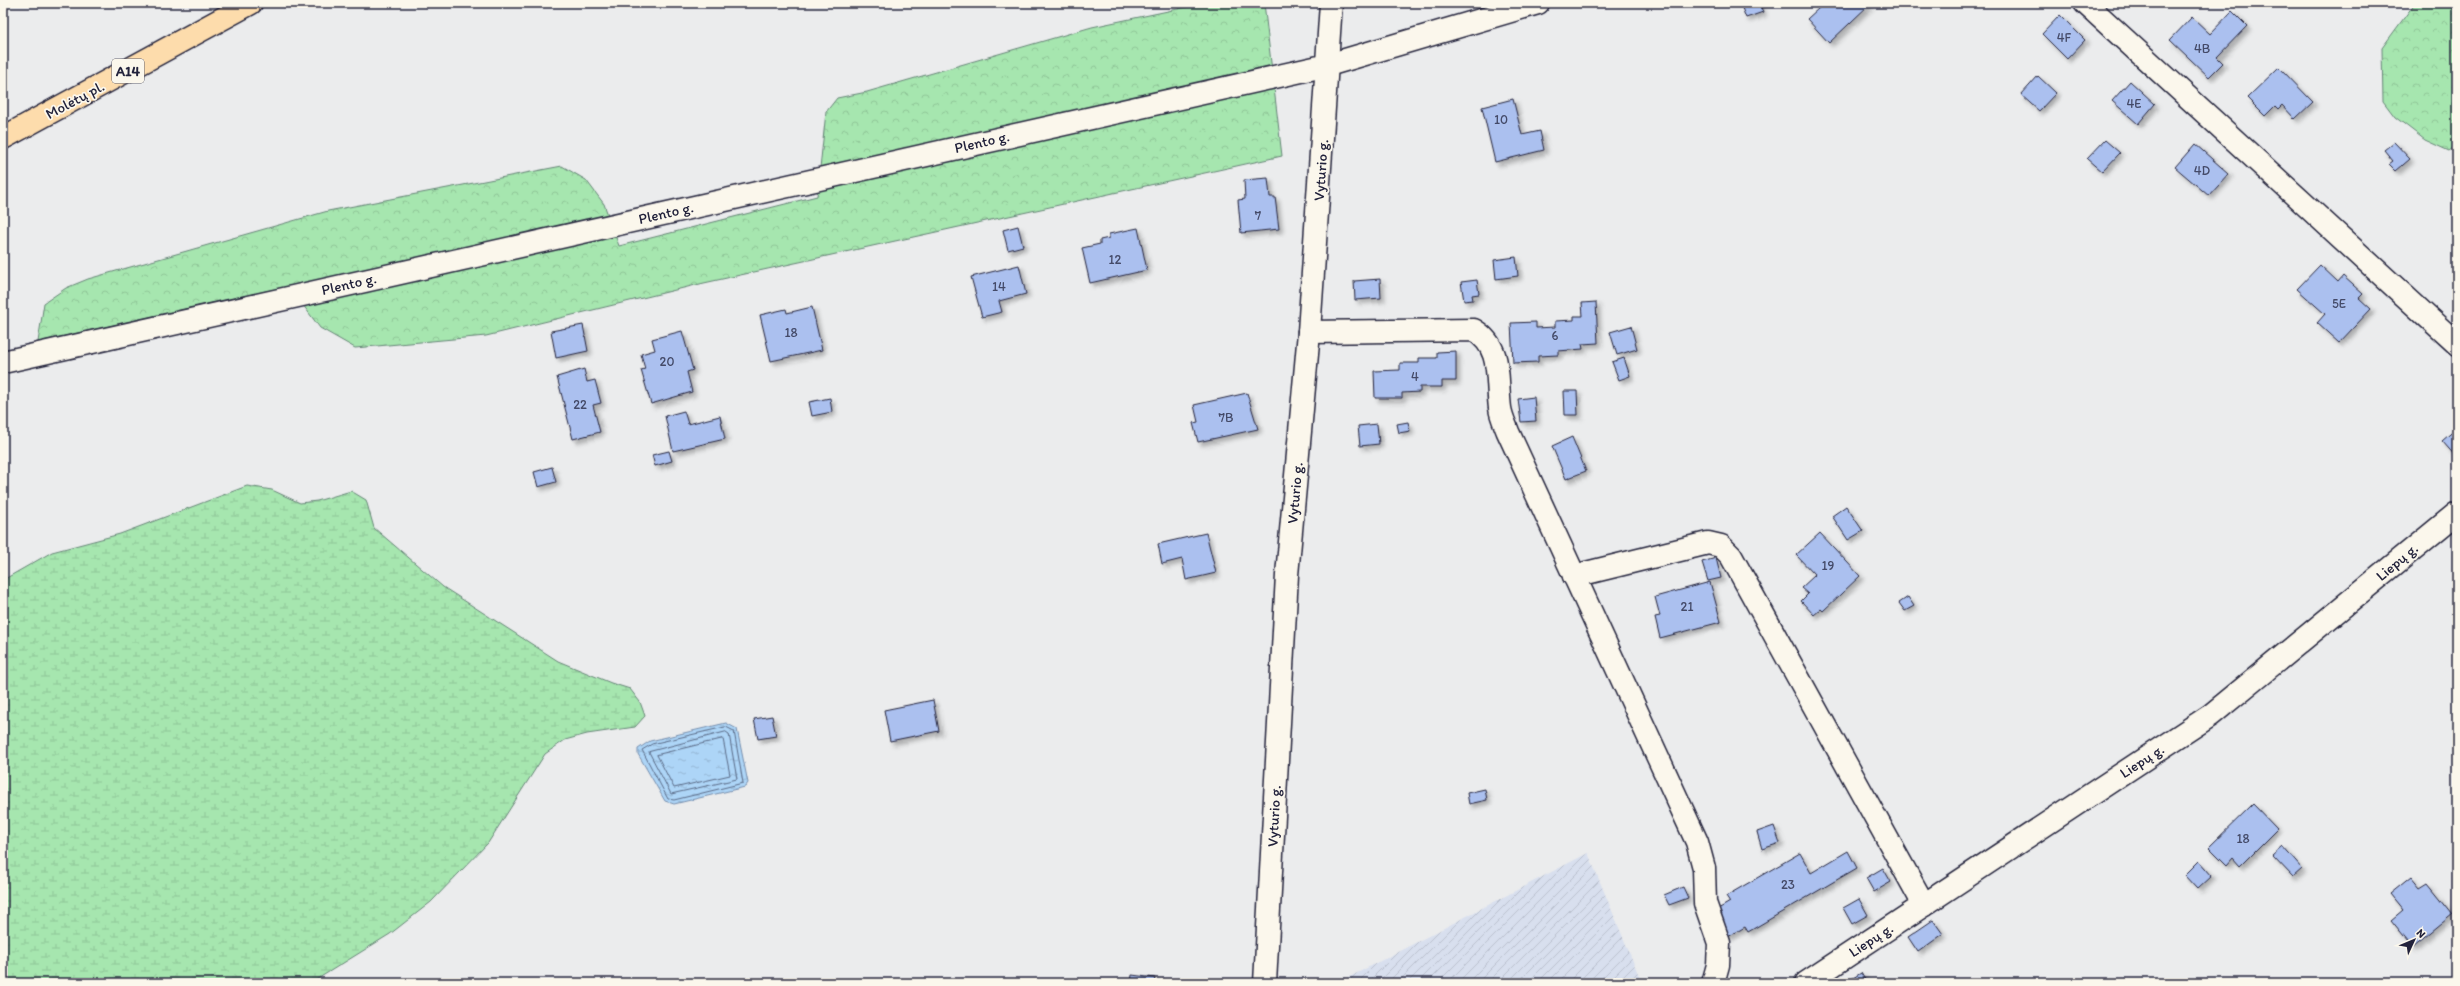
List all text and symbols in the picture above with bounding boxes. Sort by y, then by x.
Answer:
house number: 4F [2057,30,2072,45]
house number: 4B [2194,41,2210,56]
road number: A14 [112,59,144,83]
street label: Molėtų pl. [43,77,107,123]
house number: 4E [2127,96,2142,111]
house number: 10 [1494,112,1508,127]
street label: Plento g. [953,127,1011,157]
street label: Vyturio g. [1310,139,1332,201]
house number: 4D [2194,163,2211,178]
street label: Plento g. [637,198,695,228]
house number: 7 [1255,208,1262,223]
house number: 12 [1109,252,1122,267]
street label: Plento g. [320,269,378,299]
house number: 14 [992,279,1006,294]
house number: 5E [2332,296,2346,311]
house number: 18 [784,325,798,340]
house number: 6 [1552,328,1559,343]
house number: 20 [660,354,674,369]
house number: 4 [1411,369,1419,384]
house number: 22 [573,397,587,412]
house number: 7B [1219,410,1233,425]
street label: Vyturio g. [1283,461,1307,525]
street label: Liepų g. [2372,539,2422,585]
house number: 19 [1822,558,1835,573]
house number: 21 [1681,599,1693,614]
street label: Liepų g. [2116,740,2168,782]
street label: Vyturio g. [1263,785,1285,847]
house number: 18 [2236,831,2250,846]
house number: 23 [1781,877,1795,892]
street label: Liepų g. [1845,919,1897,961]
north arrow [2394,920,2434,960]
text: N [2414,926,2428,941]

